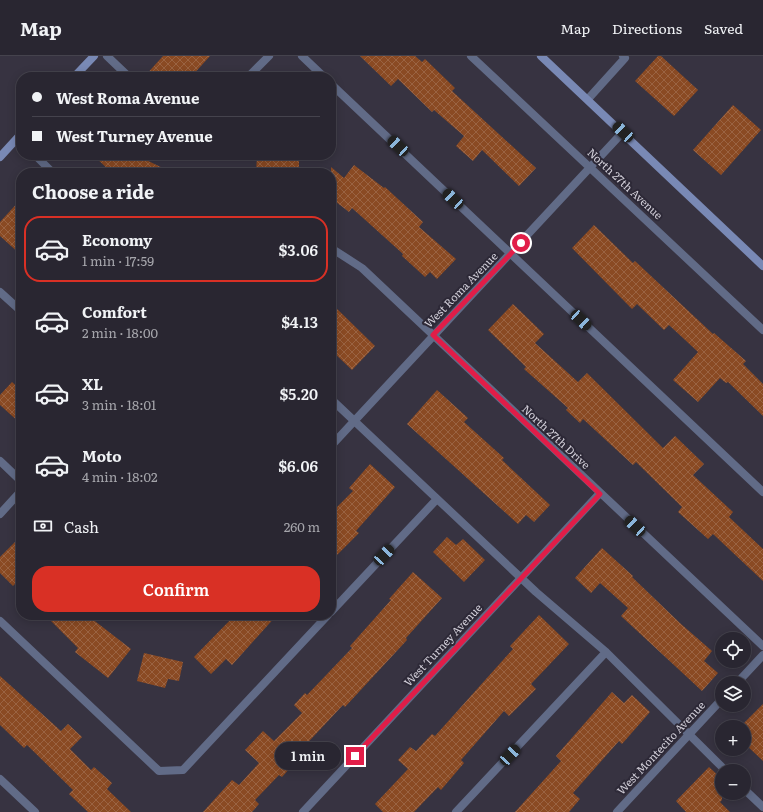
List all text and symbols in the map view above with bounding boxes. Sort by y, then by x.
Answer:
text: Map [20,14,62,42]
text: Map [560,18,590,38]
text: Directions [612,18,682,38]
text: Saved [704,18,743,38]
text: West Roma Avenue [56,86,199,109]
car [610,119,636,145]
text: West Turney Avenue [56,124,213,147]
car [385,133,411,159]
street label: North 27th Avenue [584,144,667,223]
text: Choose a ride [32,178,154,205]
car [440,186,466,212]
text: Economy [82,228,152,251]
icon: car [34,231,70,267]
route start [512,234,530,252]
text: $3.06 [279,238,318,261]
street label: West Roma Avenue [420,248,501,331]
text: 1 min · 17:59 [82,251,154,270]
text: Comfort [82,300,147,323]
icon: car [34,303,70,339]
car [568,307,594,333]
text: $4.13 [281,310,318,333]
text: 2 min · 18:00 [82,323,158,342]
text: XL [82,372,103,395]
icon: car [34,375,70,411]
text: $5.20 [280,382,318,405]
text: 3 min · 18:01 [82,395,156,414]
street label: North 27th Drive [519,400,595,472]
text: Moto [82,444,122,467]
icon: car [34,447,70,483]
text: $6.06 [278,454,318,477]
text: 4 min · 18:02 [82,467,158,486]
car [622,513,648,539]
icon: cash [32,515,54,537]
text: Cash [64,515,99,538]
text: 260 m [284,517,320,536]
car [371,542,397,568]
button: Confirm [32,566,320,612]
street label: West Turney Avenue [400,599,485,689]
map controls [715,632,751,800]
button: locate [715,632,751,668]
button: layers [715,676,751,712]
street label: West Montecito Avenue [613,697,708,798]
button: + [715,720,751,756]
callout: 1 min [275,742,341,770]
car [497,742,523,768]
text: 1 min [291,746,325,765]
route end [346,747,364,765]
button: − [715,764,751,800]

